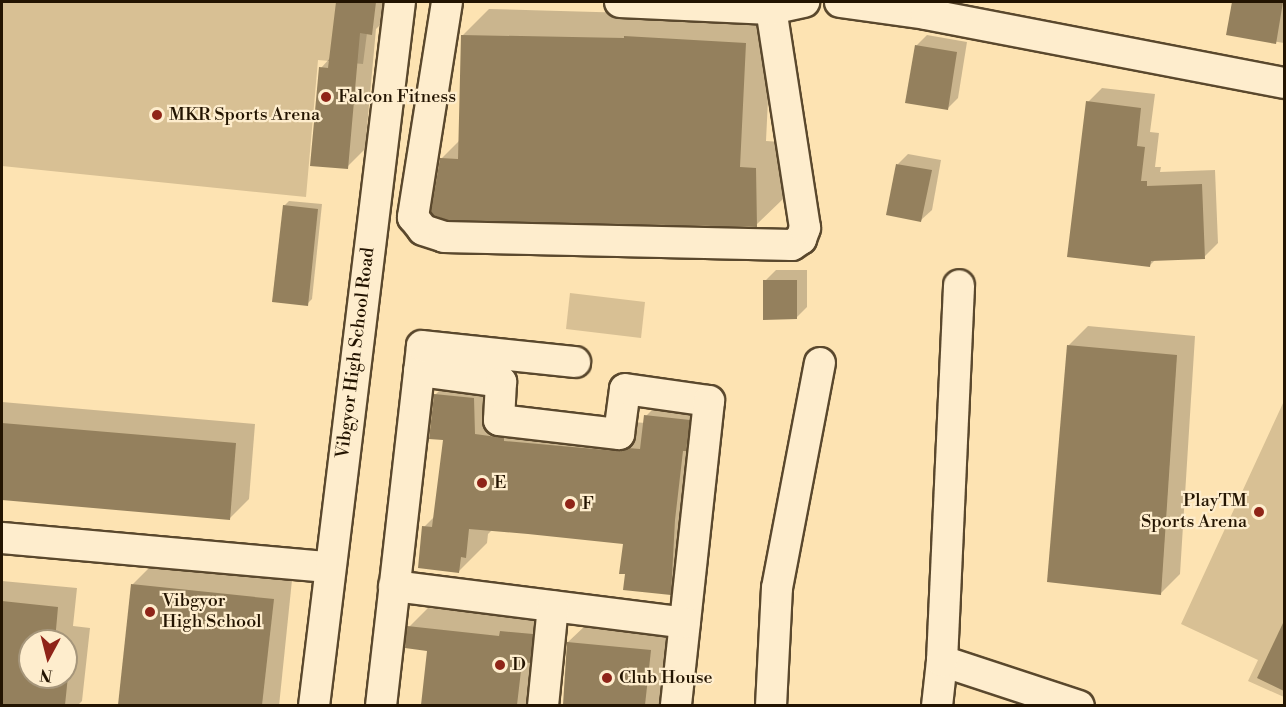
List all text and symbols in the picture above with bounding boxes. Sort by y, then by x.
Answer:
place label: Falcon Fitness [338,86,456,108]
marker: Falcon Fitness [319,90,333,104]
place label: MKR Sports Arena [169,104,320,126]
marker: MKR Sports Arena [150,108,164,122]
street label: Vibgyor High School Road [332,246,380,460]
place label: E [494,472,506,494]
marker: E [475,476,489,490]
place label: PlayTM Sports Arena [1141,491,1247,534]
place label: F [582,493,594,515]
marker: F [563,497,577,511]
marker: PlayTM Sports Arena [1252,505,1266,519]
place label: Vibgyor High School [162,591,262,634]
marker: Vibgyor High School [143,605,157,619]
north arrow [18,629,78,689]
place label: D [512,654,526,676]
marker: D [493,658,507,672]
text: N [39,664,54,686]
place label: Club House [619,667,713,689]
marker: Club House [600,671,614,685]

